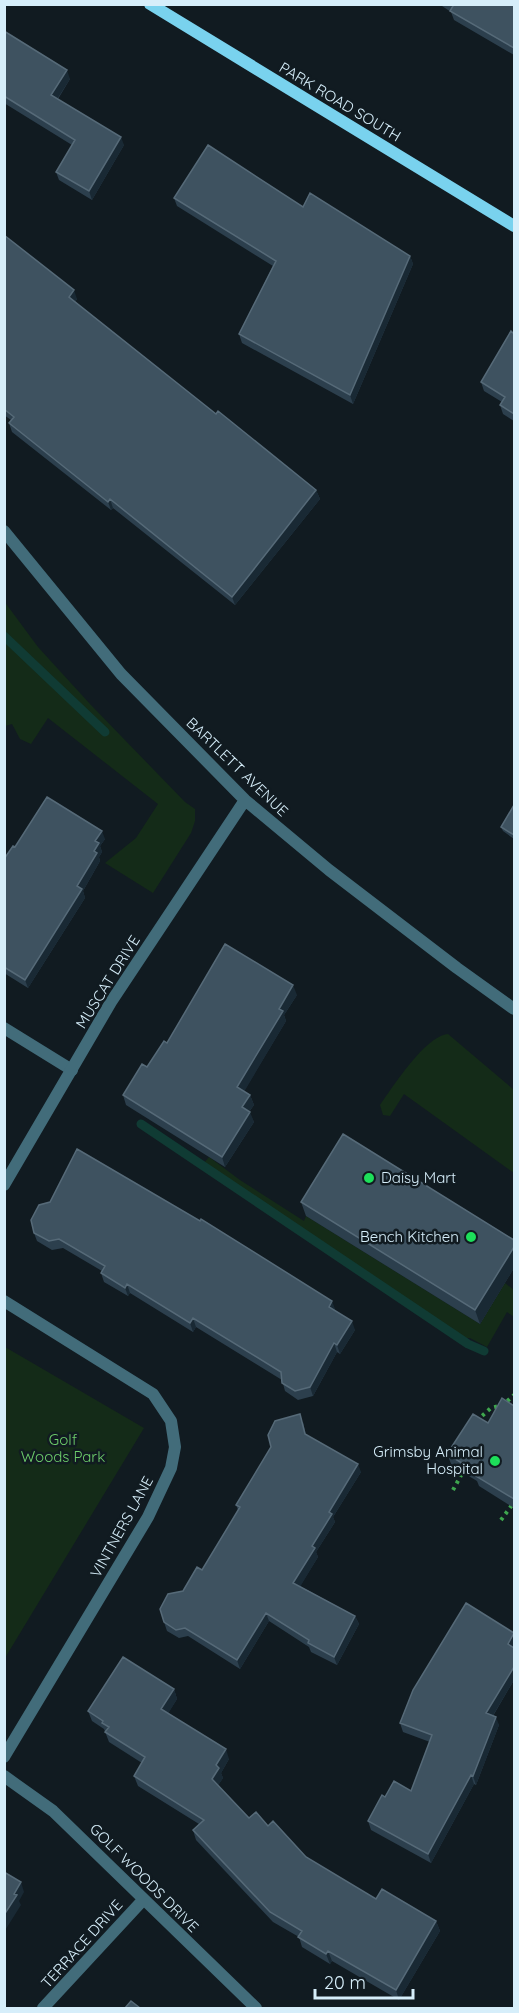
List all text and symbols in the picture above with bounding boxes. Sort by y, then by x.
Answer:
street label: PARK ROAD SOUTH [276,58,405,145]
street label: BARTLETT AVENUE [182,713,292,820]
street label: MUSCAT DRIVE [71,932,144,1032]
place label: Daisy Mart [381,1168,456,1187]
marker: Daisy Mart [362,1171,376,1185]
place label: Bench Kitchen [360,1227,459,1246]
marker: Bench Kitchen [464,1230,478,1244]
park label: Golf Woods Park [21,1430,105,1466]
place label: Grimsby Animal Hospital [373,1442,483,1478]
marker: Grimsby Animal Hospital [488,1454,502,1468]
street label: VINTNERS LANE [86,1473,157,1581]
street label: GOLF WOODS DRIVE [86,1819,203,1936]
street label: TERRACE DRIVE [37,1895,126,1992]
scale bar [315,1962,412,2000]
text: 20 m [324,1971,366,1994]

